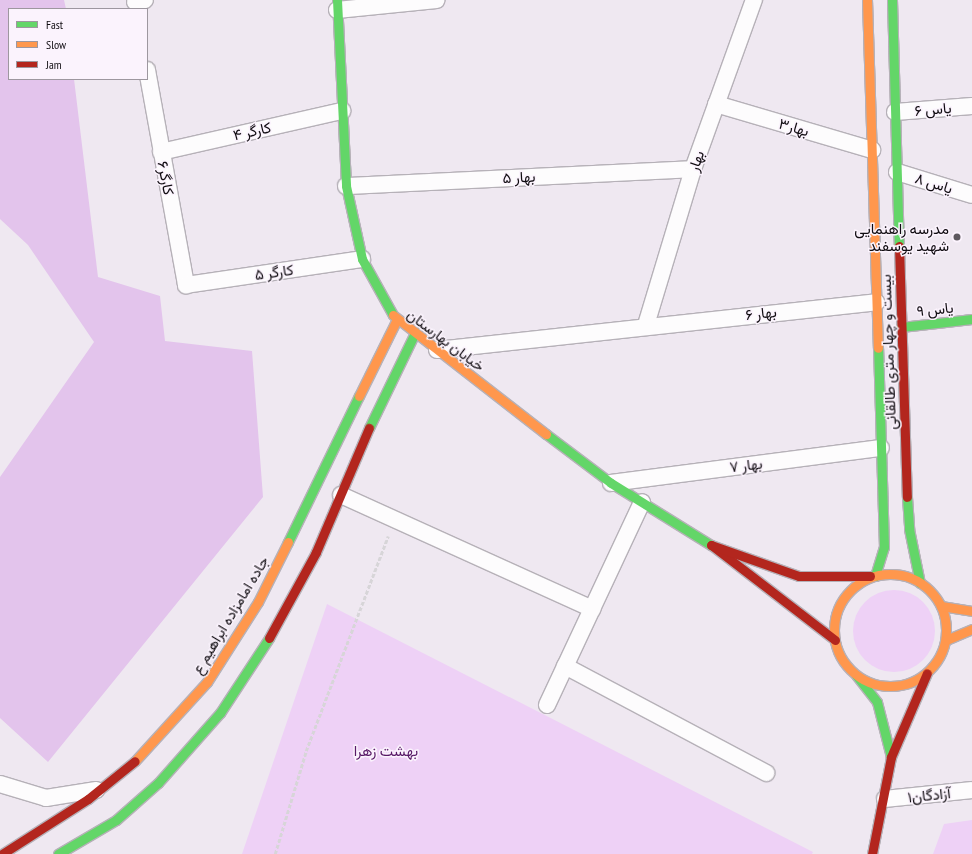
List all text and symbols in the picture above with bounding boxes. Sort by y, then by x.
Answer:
legend [8,8,148,80]
text: Fast [46,17,63,32]
text: Slow [46,37,66,52]
text: Jam [46,57,62,72]
street label: یاس ۶ [914,98,952,120]
street label: بهار۳ [777,114,811,140]
street label: کارگر ۴ [231,118,273,144]
street label: بهار [684,148,708,174]
street label: کارگر۶ [154,160,178,196]
street label: بهار ۵ [502,167,536,187]
street label: یاس ۸ [913,169,955,197]
place label: مدرسه راهنمایی شهید یوسفند [854,219,949,254]
marker: مدرسه راهنمایی شهید یوسفند [952,232,962,242]
street label: کارگر ۵ [254,260,294,284]
street label: بیست و چهار متری طالقانی [876,274,900,430]
street label: یاس ۹ [916,298,954,320]
street label: بهار ۶ [744,302,778,324]
street label: خیابان بهارستان [404,305,488,375]
street label: بهار ۷ [729,454,763,476]
street label: جاده امامزاده ابراهیم ع [188,553,272,677]
park label: بهشت زهرا [354,742,418,760]
street label: آزادگان۱ [907,784,951,806]

